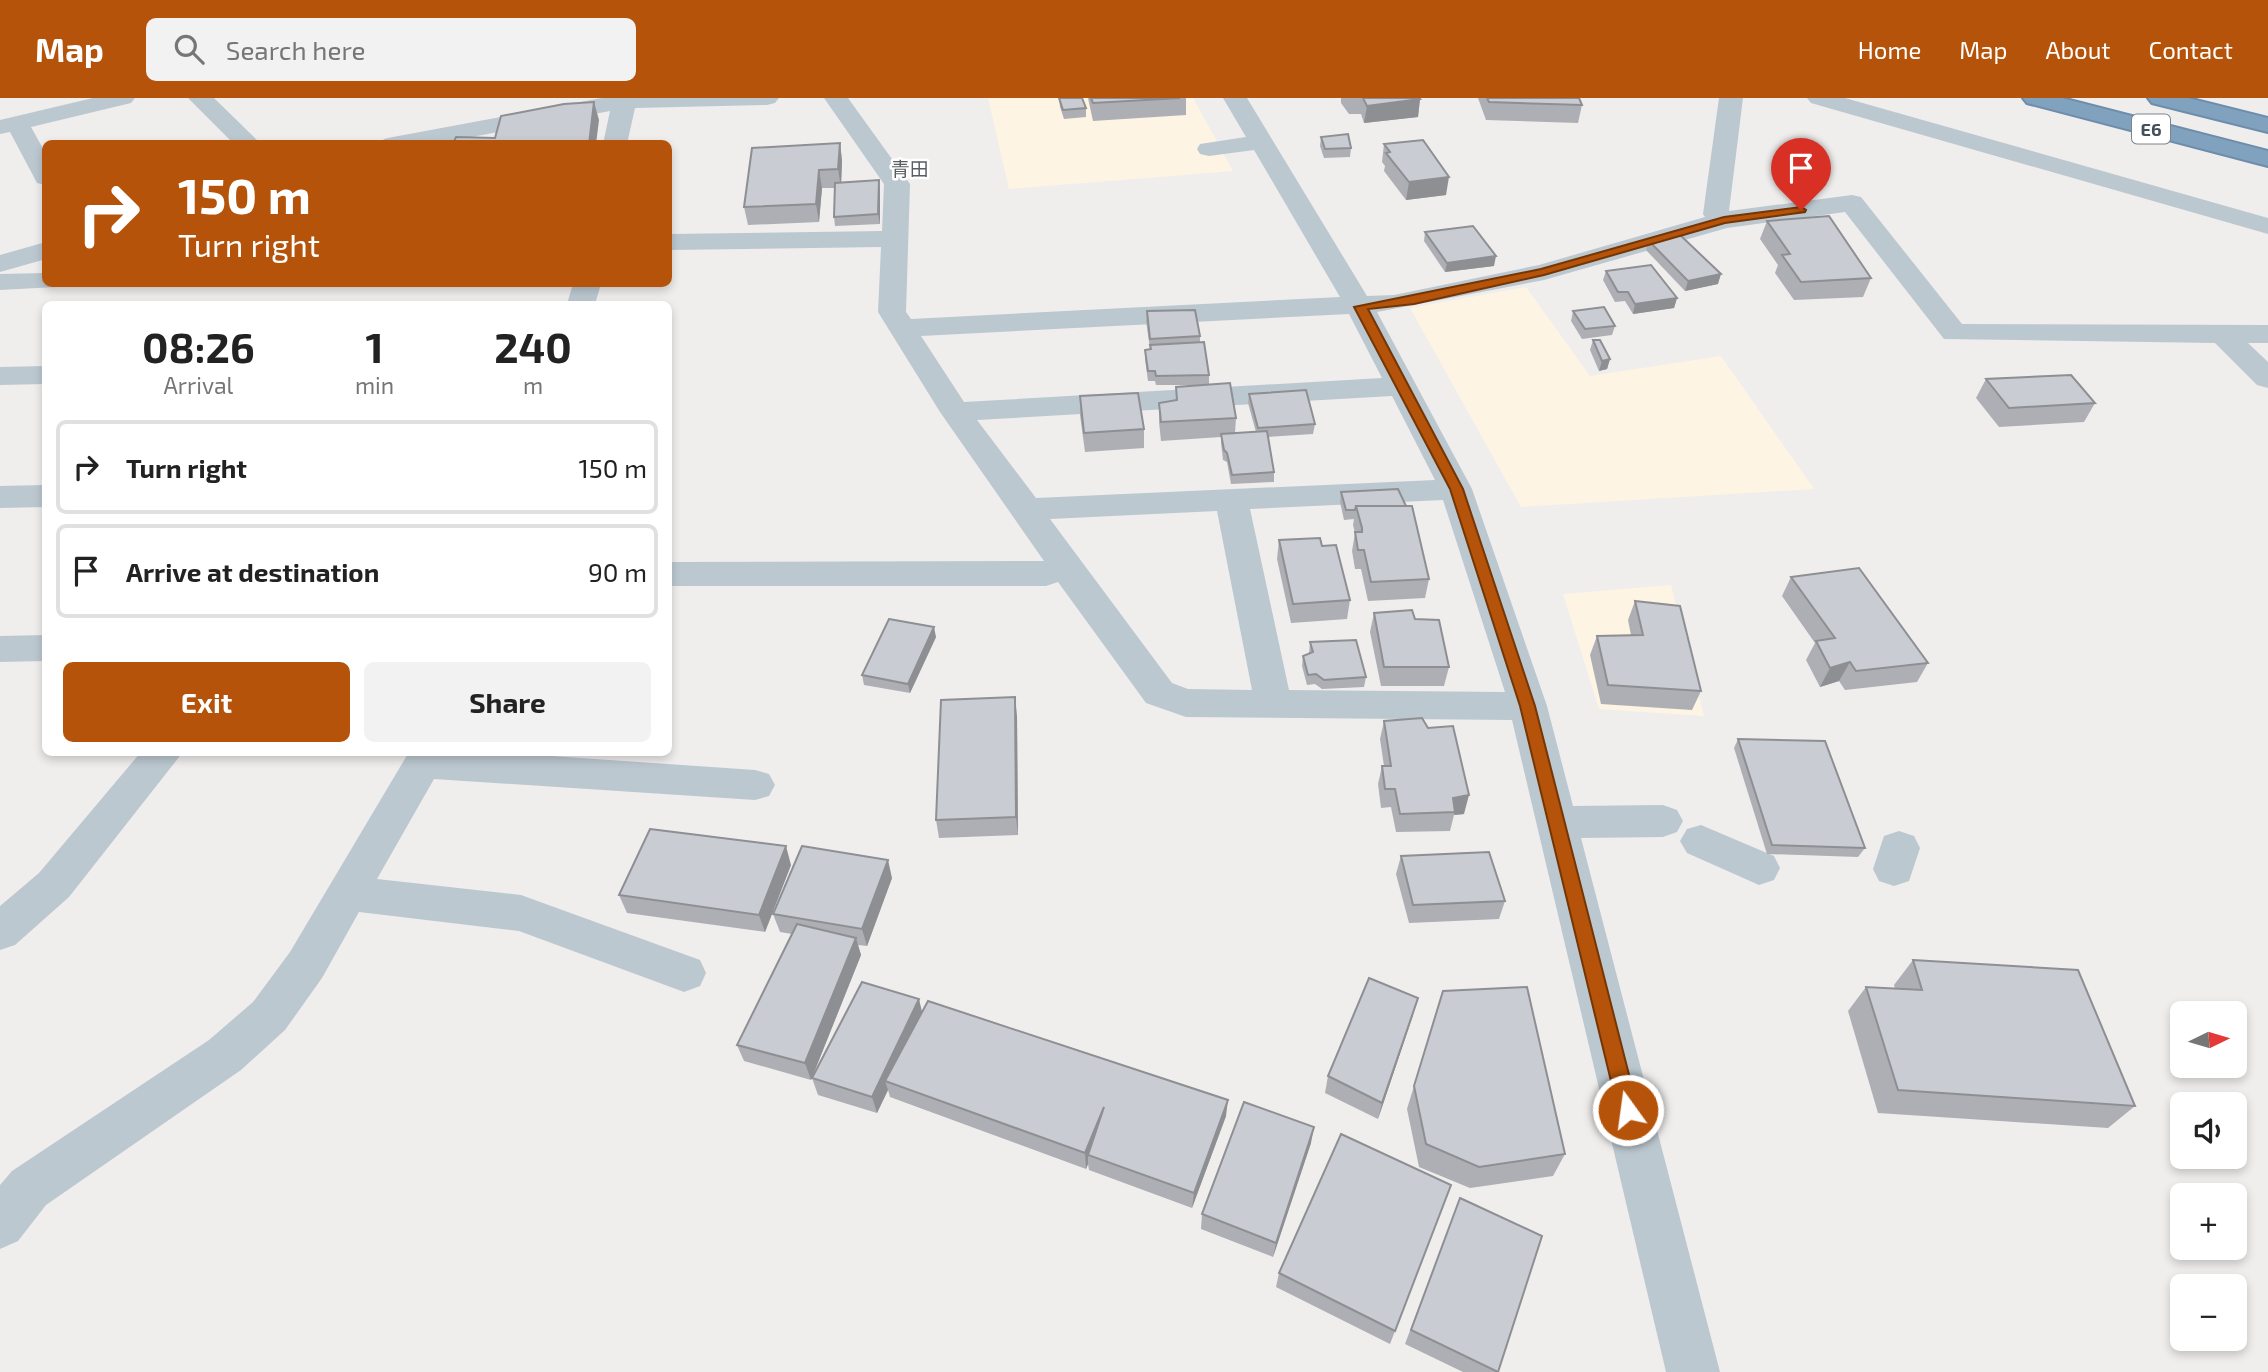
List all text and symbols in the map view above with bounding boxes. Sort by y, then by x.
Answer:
search box [146,18,636,81]
text: Map [35,29,104,69]
icon: search [170,30,208,68]
text: Search here [226,34,365,65]
text: Home [1858,35,1921,64]
text: Map [1959,35,2007,64]
text: About [2045,35,2111,64]
text: Contact [2149,35,2233,64]
road number: E6 [2132,114,2170,144]
pin [1771,138,1831,210]
icon: arrive [1782,149,1820,187]
district label: 青田 [891,157,929,180]
text: 150 m [178,165,311,224]
icon: right [63,168,154,259]
text: Turn right [178,225,320,263]
text: 08:26 [142,321,255,371]
text: 1 [365,321,384,371]
text: 240 [494,321,572,371]
text: Arrival [163,371,233,399]
text: min [355,371,394,399]
text: m [523,371,543,399]
icon: right [67,448,105,486]
text: Turn right [126,452,247,483]
text: 150 m [578,452,647,483]
icon: arrive [67,552,105,590]
text: Arrive at destination [126,556,379,587]
text: 90 m [588,556,647,587]
button: Exit [63,662,350,742]
button: Share [364,662,651,742]
north arrow [2170,1001,2247,1078]
map controls [2170,1001,2247,1351]
position arrow [1591,1073,1665,1147]
button: sound [2170,1092,2247,1169]
button: + [2170,1183,2247,1260]
button: − [2170,1274,2247,1351]

